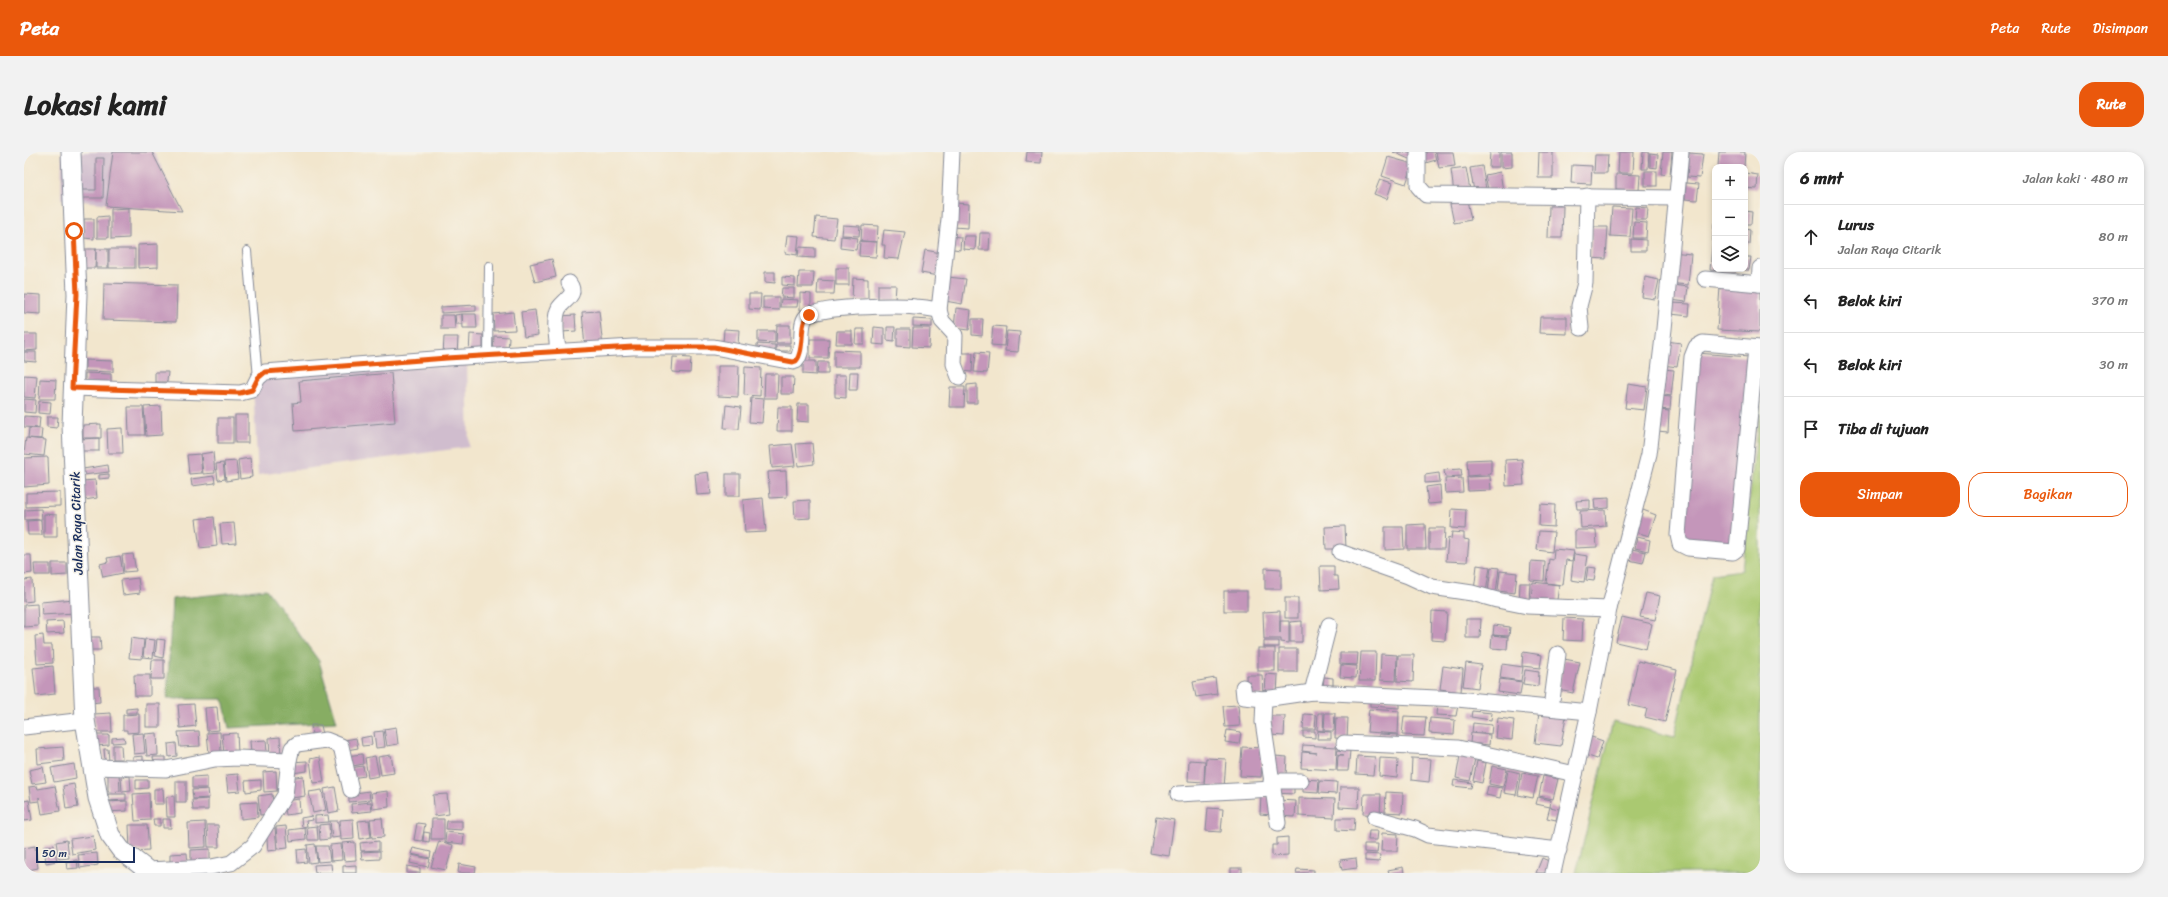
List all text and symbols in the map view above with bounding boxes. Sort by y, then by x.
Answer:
text: Peta [20,12,59,45]
text: Peta [1991,16,2019,41]
text: Rute [2041,16,2071,41]
text: Disimpan [2093,16,2148,41]
text: Lokasi kami [24,80,166,129]
button: Rute [2079,82,2144,127]
text: 6 mnt [1800,163,1843,193]
map controls [1712,164,1748,272]
button: + [1712,164,1748,200]
text: Jalan kaki · 480 m [2023,167,2128,190]
button: − [1712,200,1748,236]
text: Lurus [1838,212,1874,238]
route start [65,222,83,240]
text: 80 m [2099,225,2128,248]
icon: ahead [1800,226,1822,248]
button: layers [1712,236,1748,272]
text: Jalan Raya Citarik [1838,238,1942,261]
text: Belok kiri [1838,288,1901,314]
text: 370 m [2092,289,2128,312]
icon: left [1800,290,1822,312]
route end [800,306,818,324]
text: Belok kiri [1838,352,1901,378]
text: 30 m [2099,353,2128,376]
icon: left [1800,354,1822,376]
text: Tiba di tujuan [1838,416,1929,442]
icon: arrive [1800,418,1822,440]
street label: Jalan Raya Citarik [63,471,90,576]
button: Simpan [1800,472,1960,517]
button: Bagikan [1968,472,2128,517]
text: 50 m [42,844,67,863]
scale bar [36,845,135,864]

